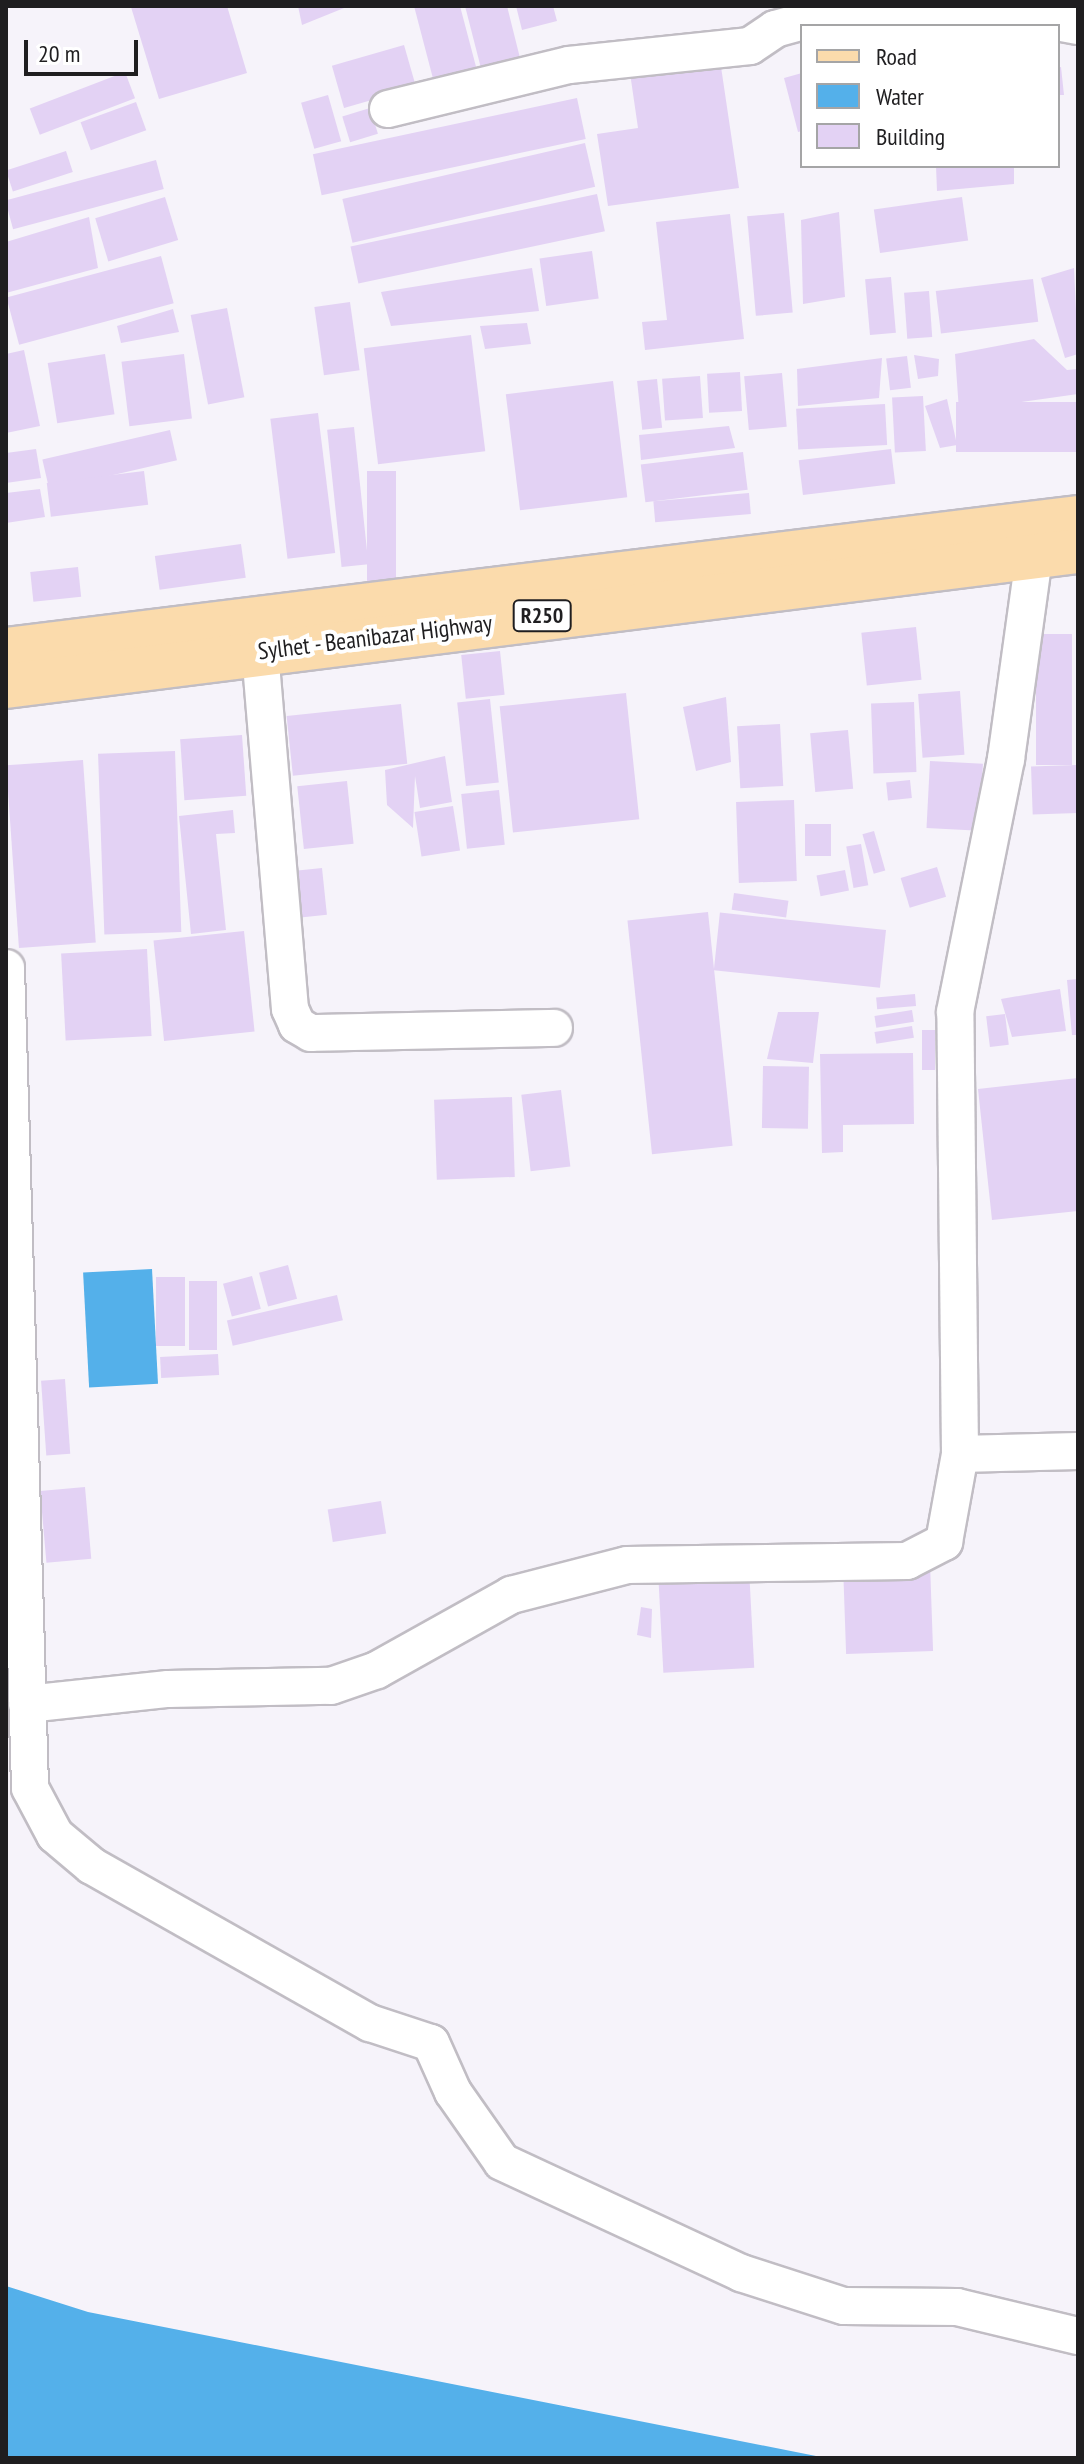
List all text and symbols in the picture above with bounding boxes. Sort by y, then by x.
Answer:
scale bar [28,24,142,74]
legend [800,24,1060,168]
text: 20 m [38,38,80,69]
text: Road [876,41,917,72]
text: Water [876,81,924,112]
text: Building [876,121,945,152]
road number: R250 [512,598,572,634]
street label: Sylhet - Beanibazar Highway [255,608,495,666]

